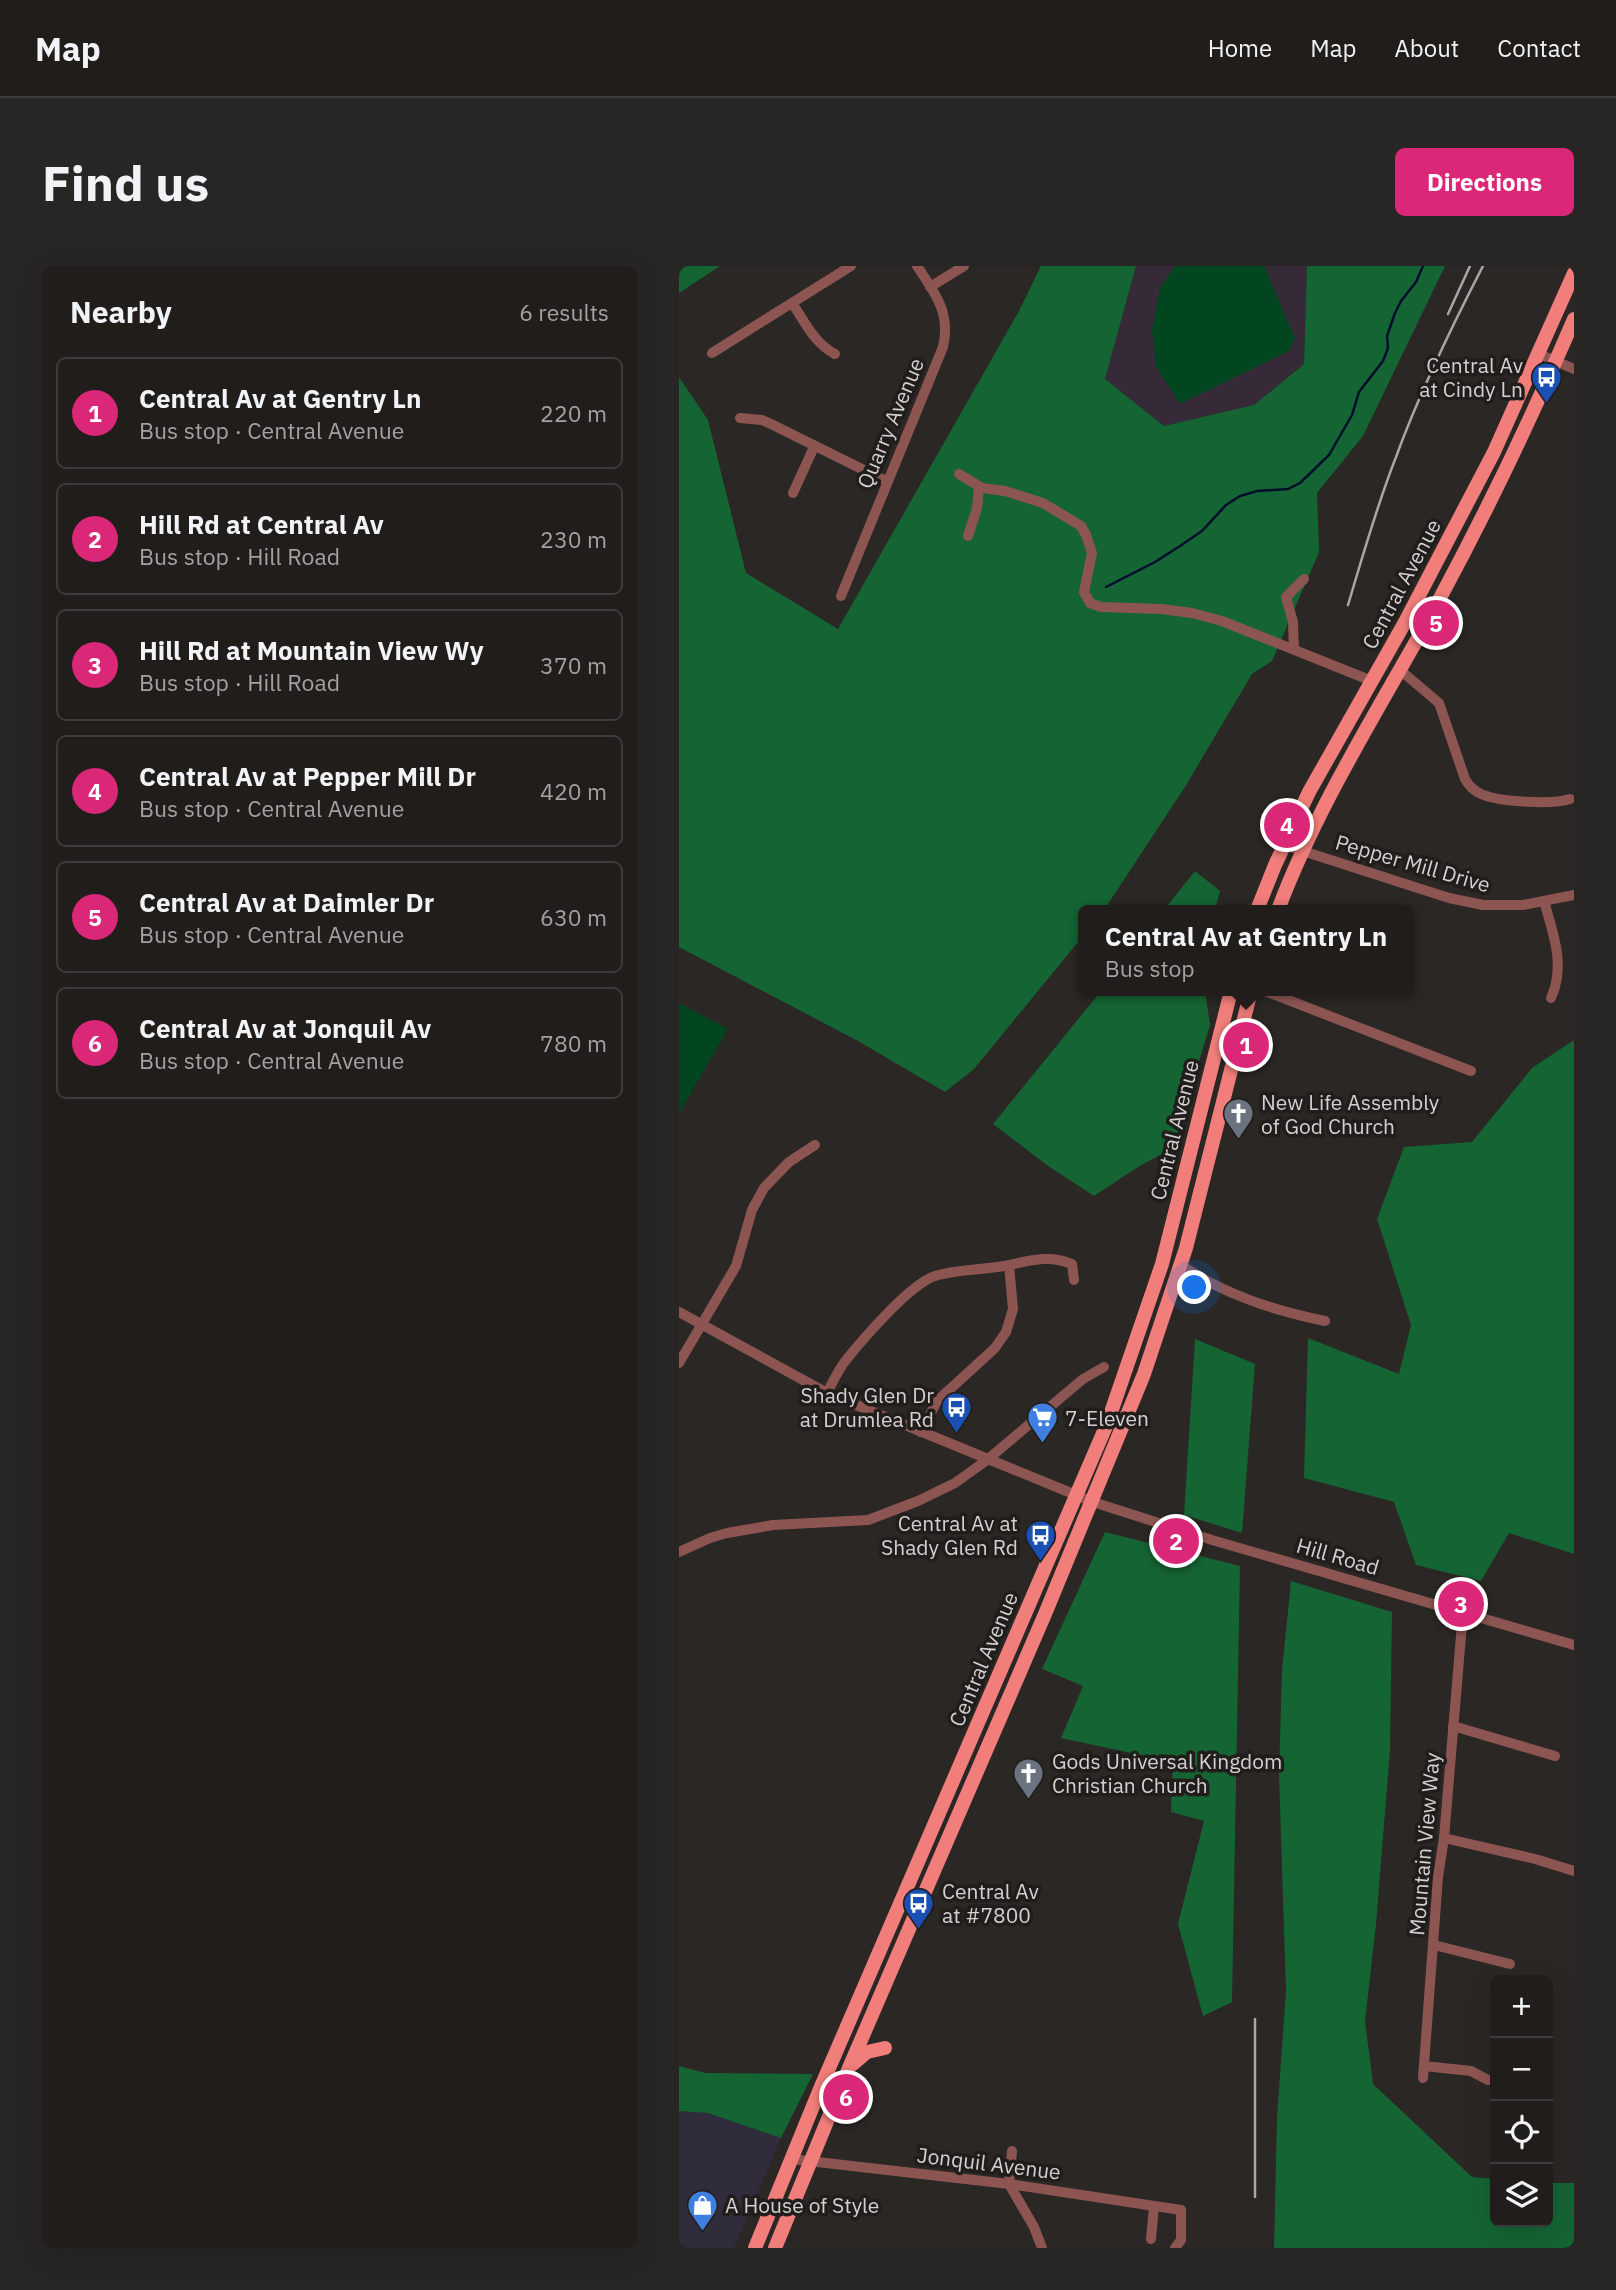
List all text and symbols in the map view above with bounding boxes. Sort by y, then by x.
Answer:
text: Map [35,27,101,70]
text: Home [1208,32,1272,64]
text: Map [1310,32,1356,64]
text: About [1394,32,1459,64]
text: Contact [1497,32,1581,64]
button: Directions [1395,148,1574,216]
text: Find us [42,151,209,214]
text: Nearby [70,292,172,331]
text: 6 results [519,297,609,327]
place label: Central Av at Cindy Ln [1419,351,1523,403]
street label: Quarry Avenue [850,353,930,493]
bus stop icon: Central Av at Cindy Ln [1529,360,1563,404]
text: Central Av at Gentry Ln [139,381,422,415]
text: 1 [88,398,102,428]
text: 220 m [540,398,607,428]
text: Bus stop · Central Avenue [139,415,404,445]
text: Hill Rd at Central Av [139,507,384,541]
street label: Central Avenue [1355,514,1447,654]
text: 2 [88,524,102,554]
text: 230 m [540,524,607,554]
text: Bus stop · Hill Road [139,541,340,571]
pin: 5 [1413,597,1459,649]
text: Hill Rd at Mountain View Wy [139,633,484,667]
text: 3 [88,650,102,680]
text: 370 m [540,650,607,680]
text: Bus stop · Hill Road [139,667,340,697]
text: Central Av at Pepper Mill Dr [139,759,476,793]
text: 4 [88,776,102,806]
text: 420 m [540,776,607,806]
text: Bus stop · Central Avenue [139,793,404,823]
pin: 4 [1264,799,1310,851]
street label: Pepper Mill Drive [1332,828,1494,898]
text: Central Av at Daimler Dr [139,885,434,919]
text: 5 [88,902,102,932]
text: 630 m [540,902,607,932]
popup [1078,905,1414,996]
text: Bus stop · Central Avenue [139,919,404,949]
text: Central Av at Gentry Ln [1105,919,1387,953]
text: Bus stop [1105,953,1195,983]
text: Central Av at Jonquil Av [139,1011,431,1045]
pin: 1 [1223,1019,1269,1071]
text: 6 [88,1028,102,1058]
text: 780 m [540,1028,607,1058]
text: Bus stop · Central Avenue [139,1045,404,1075]
street label: Central Avenue [1143,1057,1205,1203]
place label: New Life Assembly of God Church [1261,1088,1440,1140]
church icon: New Life Assembly of God Church [1221,1097,1255,1141]
your location [1177,1270,1211,1304]
place label: Shady Glen Dr at Drumlea Rd [800,1381,934,1433]
bus stop icon: Shady Glen Dr at Drumlea Rd [940,1390,974,1434]
supermarket icon: 7-Eleven [1025,1401,1059,1445]
place label: 7-Eleven [1065,1404,1149,1432]
place label: Central Av at Shady Glen Rd [881,1509,1018,1561]
pin: 2 [1153,1515,1199,1567]
bus stop icon: Central Av at Shady Glen Rd [1024,1518,1058,1562]
street label: Hill Road [1293,1531,1383,1581]
pin: 3 [1438,1578,1484,1630]
street label: Central Avenue [942,1587,1024,1731]
place label: Gods Universal Kingdom Christian Church [1052,1747,1282,1799]
street label: Mountain View Way [1402,1751,1446,1937]
church icon: Gods Universal Kingdom Christian Church [1012,1756,1046,1800]
place label: Central Av at #7800 [942,1877,1039,1929]
bus stop icon: Central Av at #7800 [902,1886,936,1930]
map controls [1490,1975,1553,2227]
button: + [1490,1975,1553,2038]
button: − [1490,2038,1553,2101]
pin: 6 [823,2071,869,2123]
button: locate [1490,2101,1553,2164]
street label: Jonquil Avenue [916,2140,1062,2186]
button: layers [1490,2164,1553,2227]
shop icon: A House of Style [685,2188,719,2232]
place label: A House of Style [725,2191,879,2219]

